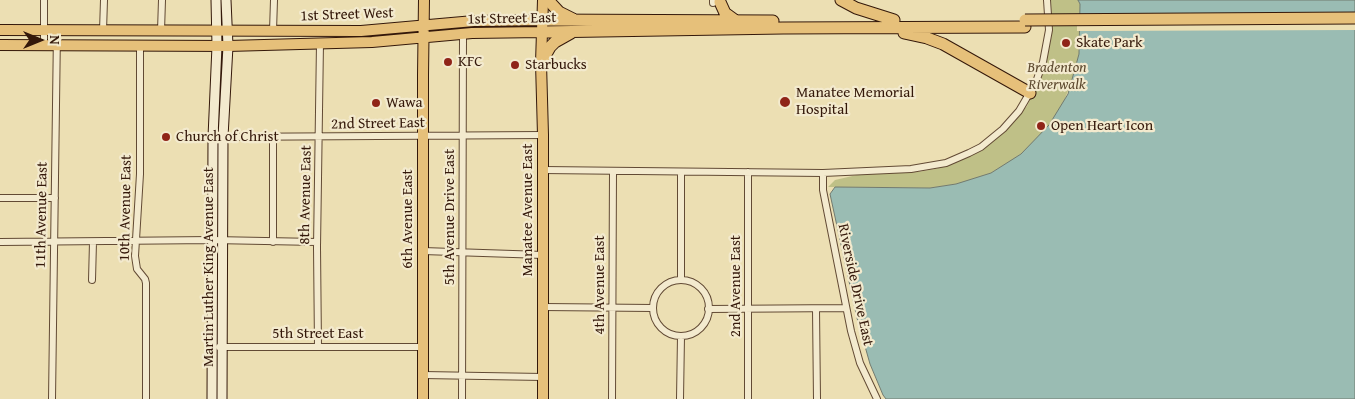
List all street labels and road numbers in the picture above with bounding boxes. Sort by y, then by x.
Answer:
street label: 1st Street West [300,4,394,26]
street label: 1st Street East [467,9,557,29]
street label: 2nd Street East [331,114,425,134]
street label: Manatee Avenue East [519,144,537,276]
street label: 8th Avenue East [296,145,316,245]
street label: 5th Avenue Drive East [441,149,459,285]
street label: 10th Avenue East [116,154,136,262]
street label: 11th Avenue East [32,161,52,269]
street label: Martin Luther King Avenue East [200,167,218,367]
street label: 6th Avenue East [399,169,417,269]
street label: Riverside Drive East [833,222,877,348]
street label: 4th Avenue East [591,235,609,335]
street label: 2nd Avenue East [727,235,745,337]
street label: 5th Street East [272,325,364,343]

